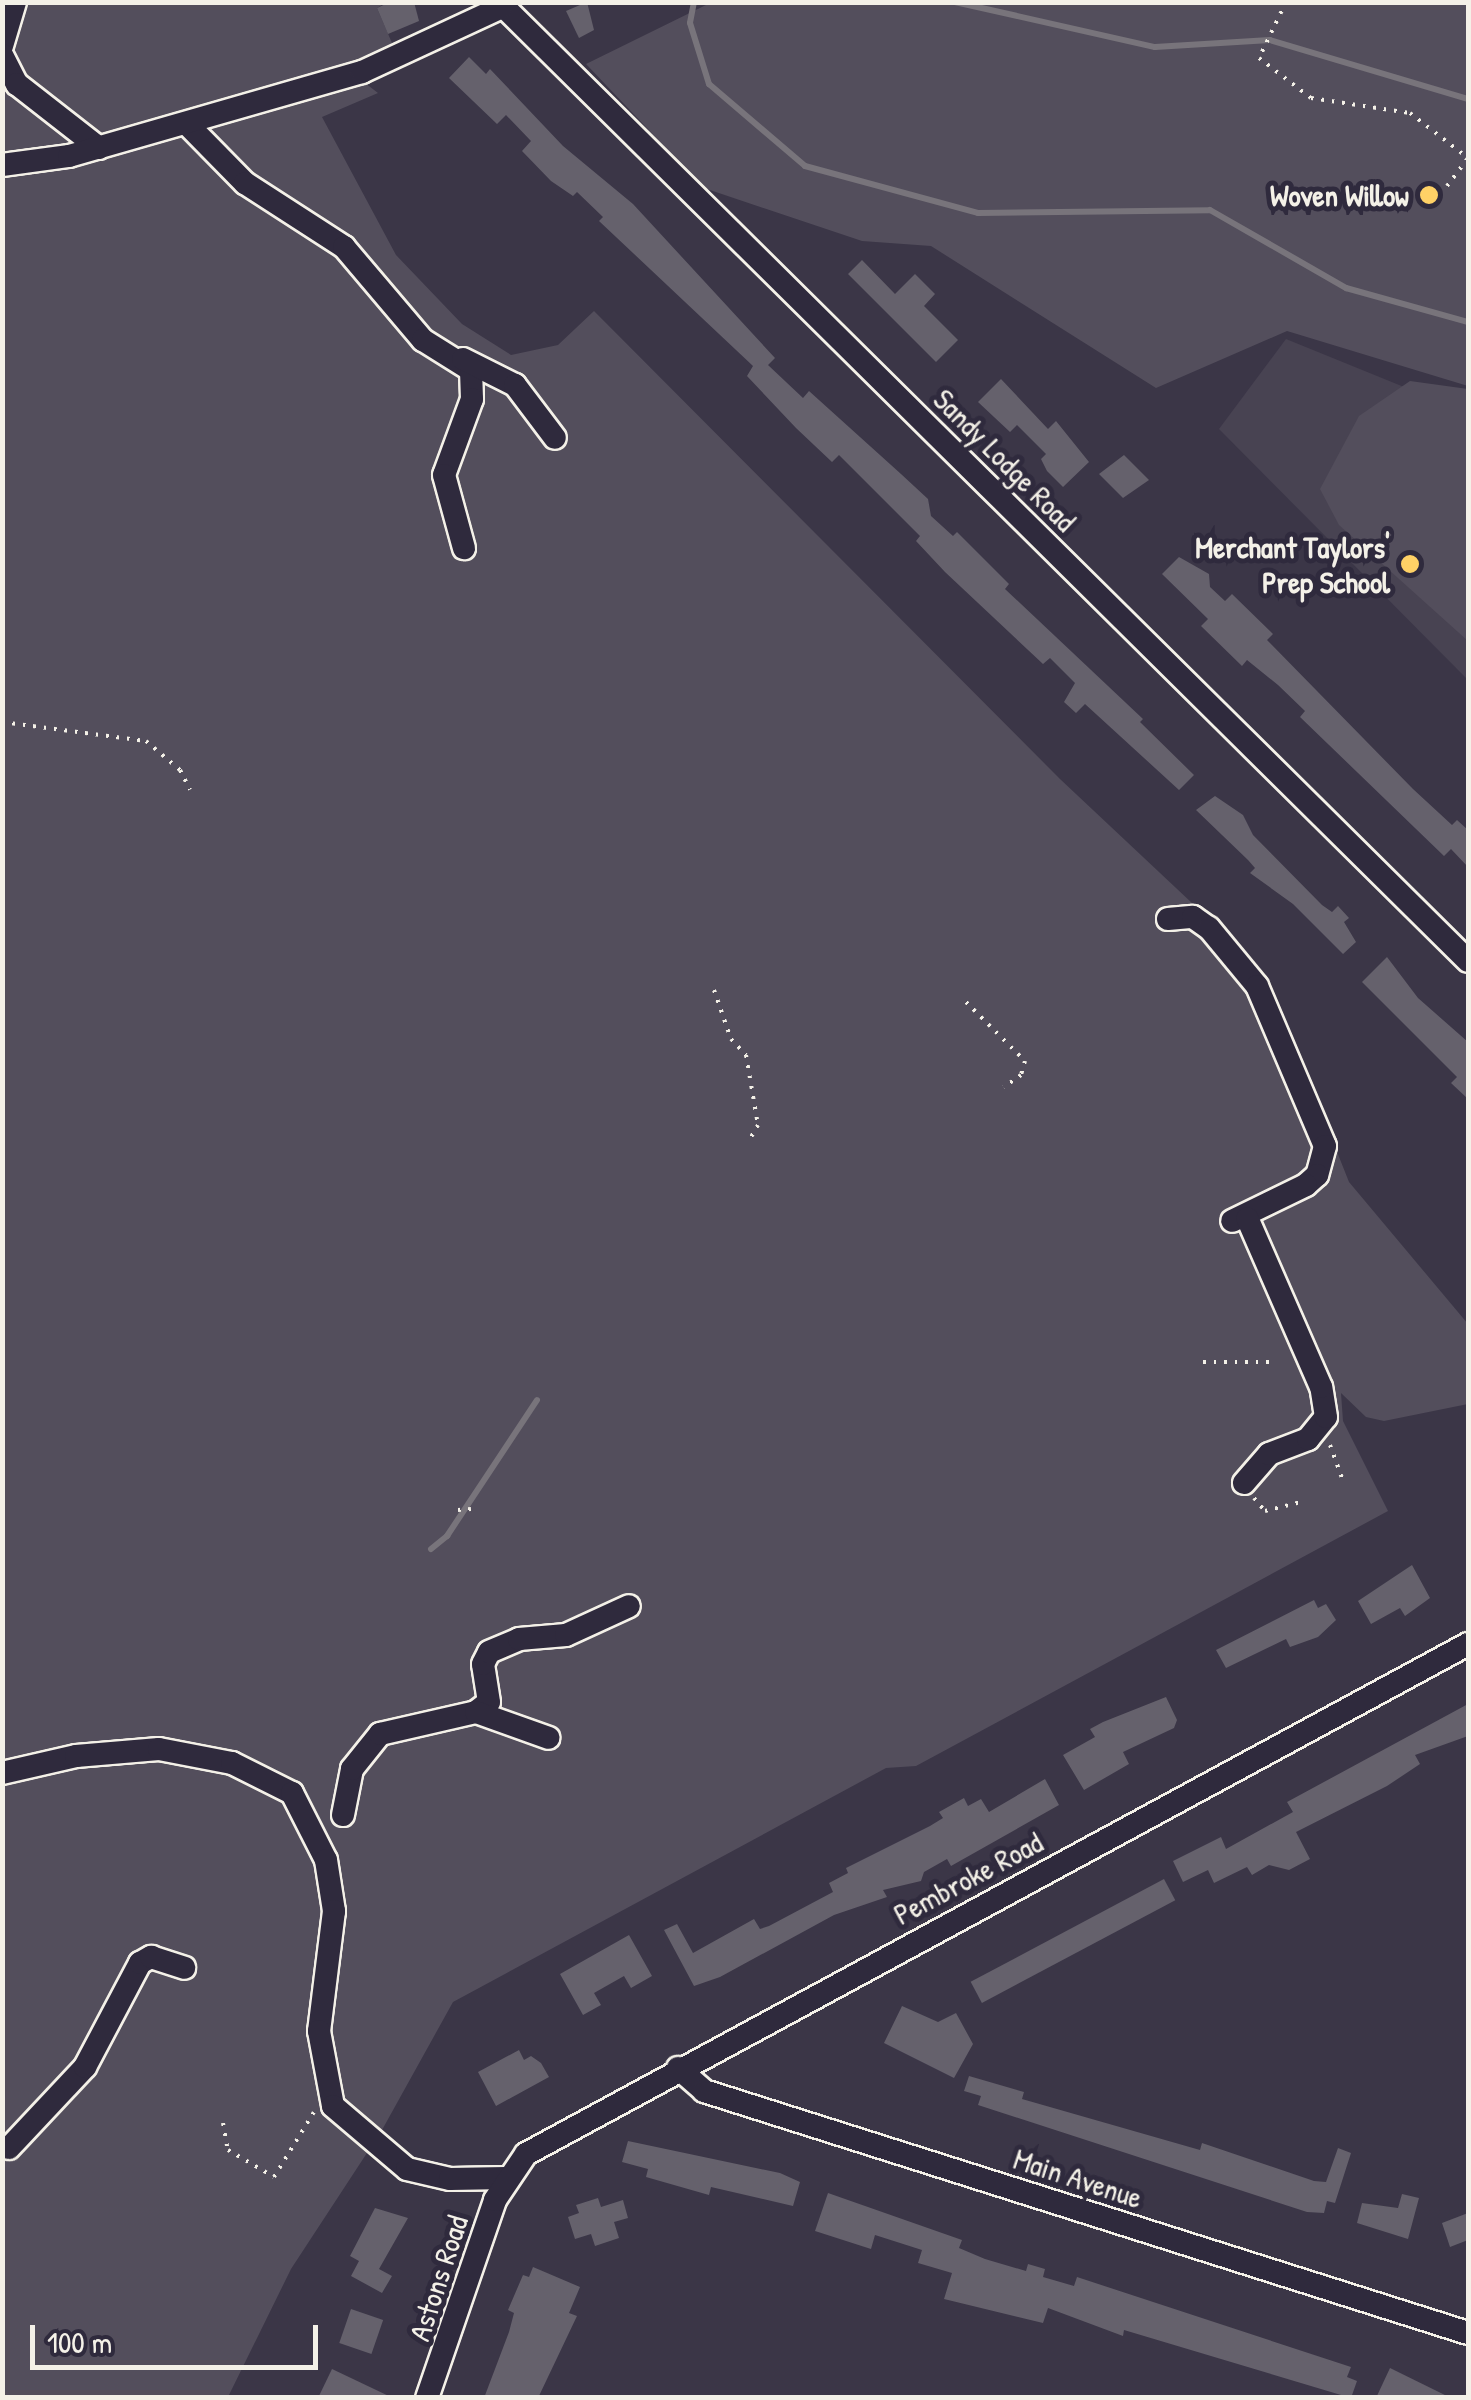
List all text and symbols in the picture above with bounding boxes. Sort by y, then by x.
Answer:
place label: Woven Willow [1270,177,1409,213]
marker: Woven Willow [1418,184,1440,206]
street label: Sandy Lodge Road [926,381,1084,539]
place label: Merchant Taylors' Prep School [1195,529,1390,600]
marker: Merchant Taylors' Prep School [1399,553,1421,575]
street label: Pembroke Road [887,1824,1049,1932]
street label: Main Avenue [1009,2140,1147,2216]
street label: Astons Road [401,2211,475,2345]
scale bar [35,2305,322,2367]
text: 100 m [47,2322,112,2362]

